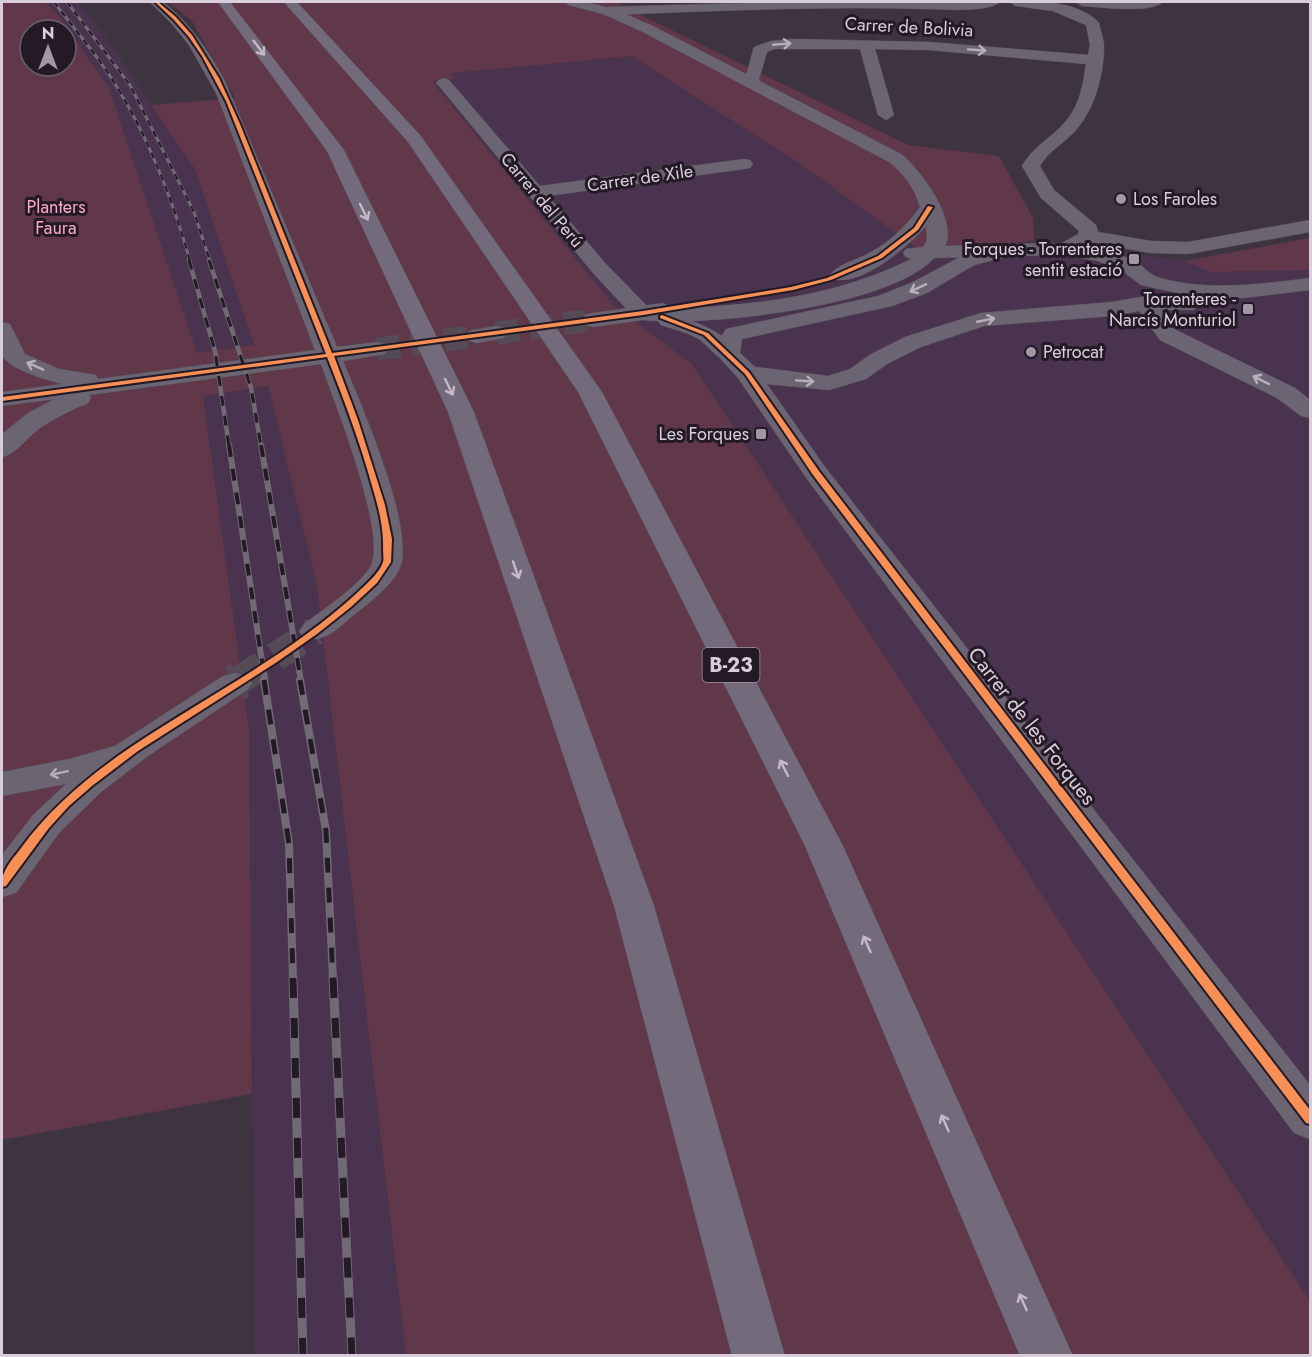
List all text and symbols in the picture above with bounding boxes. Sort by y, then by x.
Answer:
street label: Carrer de Bolivia [844,11,974,43]
north arrow [18,18,78,78]
text: N [42,22,54,45]
one-way arrow [771,38,791,49]
one-way arrow [253,40,265,56]
one-way arrow [966,44,986,55]
street label: Carrer del Perú [494,147,590,253]
street label: Carrer de Xile [585,158,695,198]
place label: Los Faroles [1133,186,1217,212]
marker: Los Faroles [1114,192,1128,206]
park label: Planters Faura [26,194,86,241]
one-way arrow [359,202,371,220]
place label: Forques - Torrenteres sentit estació [964,236,1122,283]
marker: Forques - Torrenteres sentit estació [1127,252,1141,266]
one-way arrow [909,282,927,294]
place label: Torrenteres - Narcís Monturiol [1109,286,1236,333]
marker: Torrenteres - Narcís Monturiol [1241,302,1255,316]
one-way arrow [976,314,996,325]
place label: Petrocat [1043,339,1104,365]
marker: Petrocat [1024,345,1038,359]
one-way arrow [27,360,45,372]
one-way arrow [1253,374,1270,386]
one-way arrow [795,376,814,387]
one-way arrow [443,378,455,396]
place label: Les Forques [659,421,749,447]
marker: Les Forques [754,427,768,441]
one-way arrow [512,560,523,579]
street label: Carrer de les Forques [961,641,1103,811]
road number: B-23 [702,648,760,682]
one-way arrow [778,760,789,778]
one-way arrow [50,768,69,779]
one-way arrow [861,936,872,954]
one-way arrow [939,1115,951,1133]
one-way arrow [1017,1293,1028,1311]

